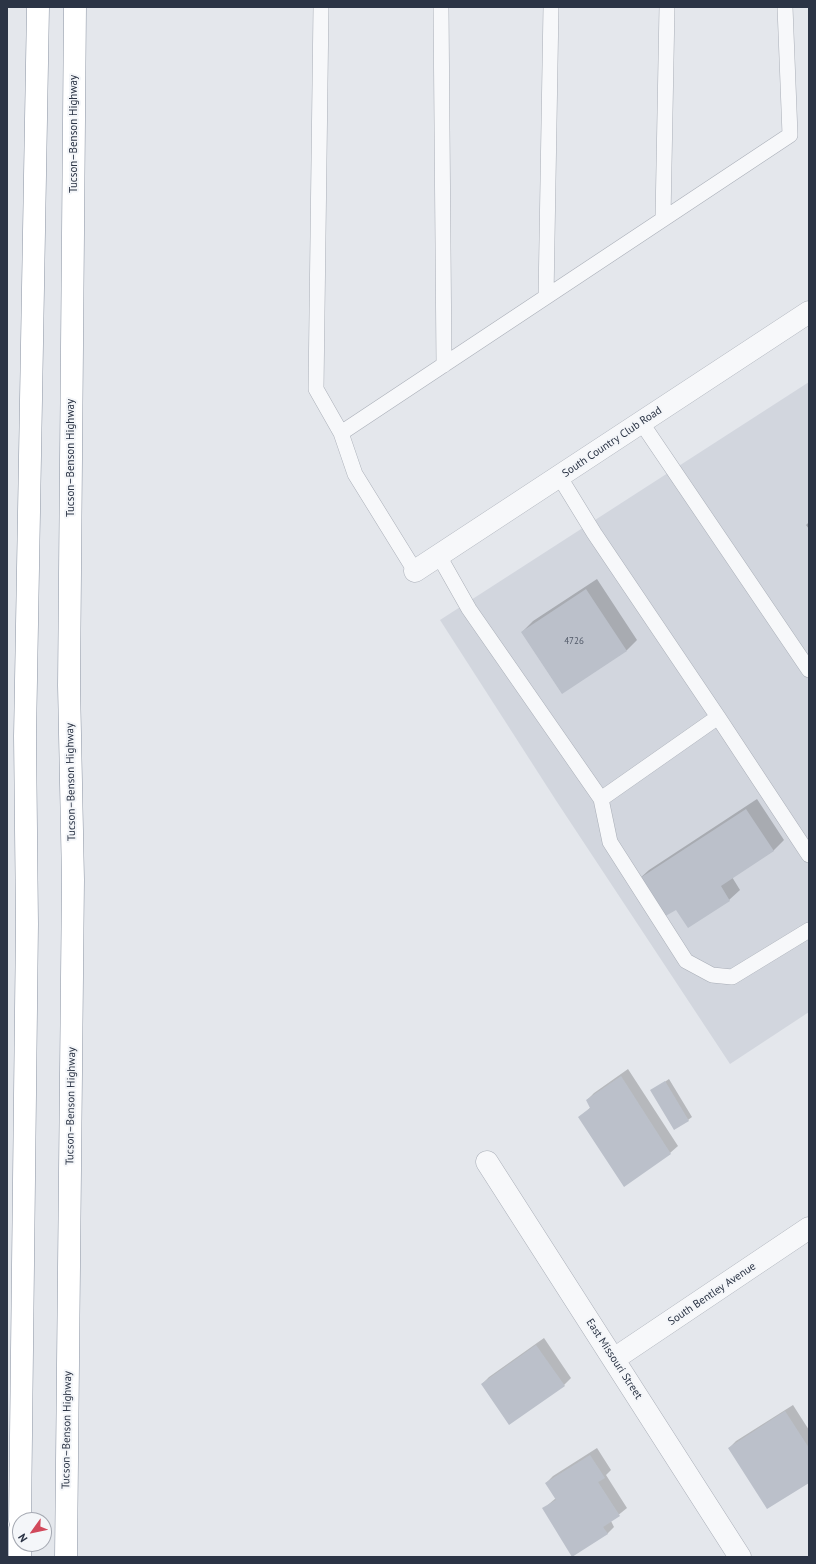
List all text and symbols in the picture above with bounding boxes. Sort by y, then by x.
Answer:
street label: Tucson–Benson Highway [67,75,81,193]
street label: Tucson–Benson Highway [64,399,78,517]
street label: South Country Club Road [560,404,664,480]
house number: 4726 [564,636,584,646]
street label: Tucson–Benson Highway [63,723,79,841]
street label: Tucson–Benson Highway [63,1047,79,1165]
street label: South Bentley Avenue [666,1260,758,1328]
street label: East Missouri Street [583,1316,645,1402]
street label: Tucson–Benson Highway [59,1371,75,1489]
north arrow [12,1512,52,1552]
text: N [15,1531,31,1545]

